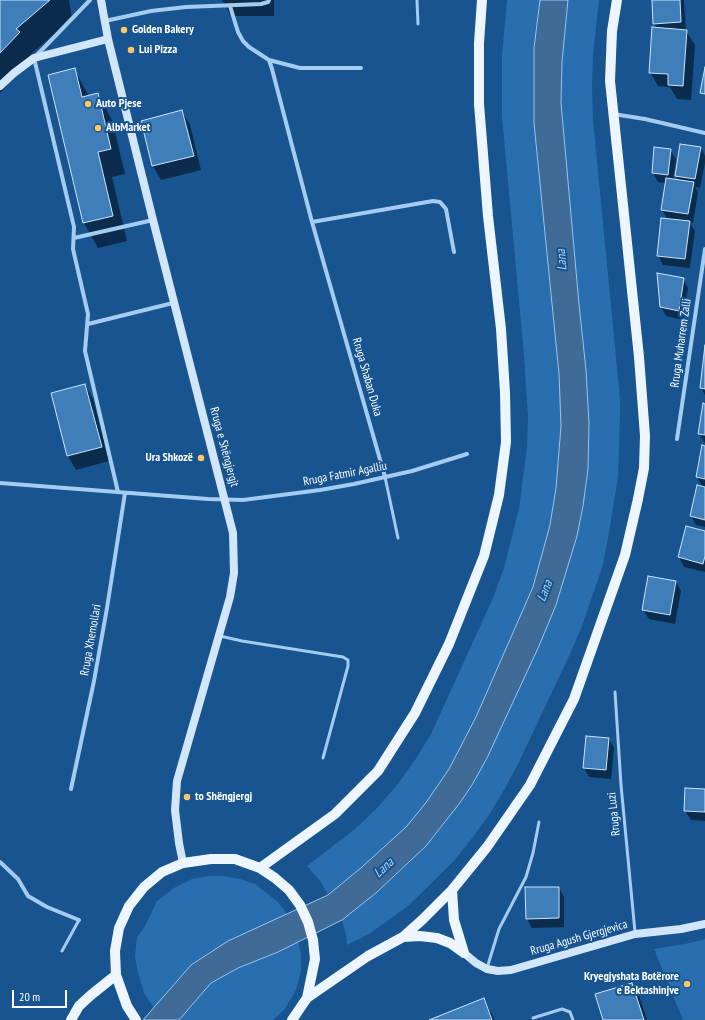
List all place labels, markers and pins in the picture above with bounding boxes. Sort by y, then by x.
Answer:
place label: Golden Bakery [132,23,194,37]
marker: Golden Bakery [119,25,129,35]
place label: Lui Pizza [139,43,177,57]
marker: Lui Pizza [126,45,136,55]
place label: Auto Pjese [96,97,142,111]
marker: Auto Pjese [83,99,93,109]
place label: AlbMarket [106,121,150,135]
marker: AlbMarket [93,123,103,133]
place label: Ura Shkozë [145,451,193,465]
marker: Ura Shkozë [196,453,206,463]
place label: to Shëngjergj [195,790,252,804]
marker: to Shëngjergj [182,792,192,802]
place label: Kryegjyshata Botërore e Bektashinjve [584,970,679,998]
marker: Kryegjyshata Botërore e Bektashinjve [682,979,692,989]

